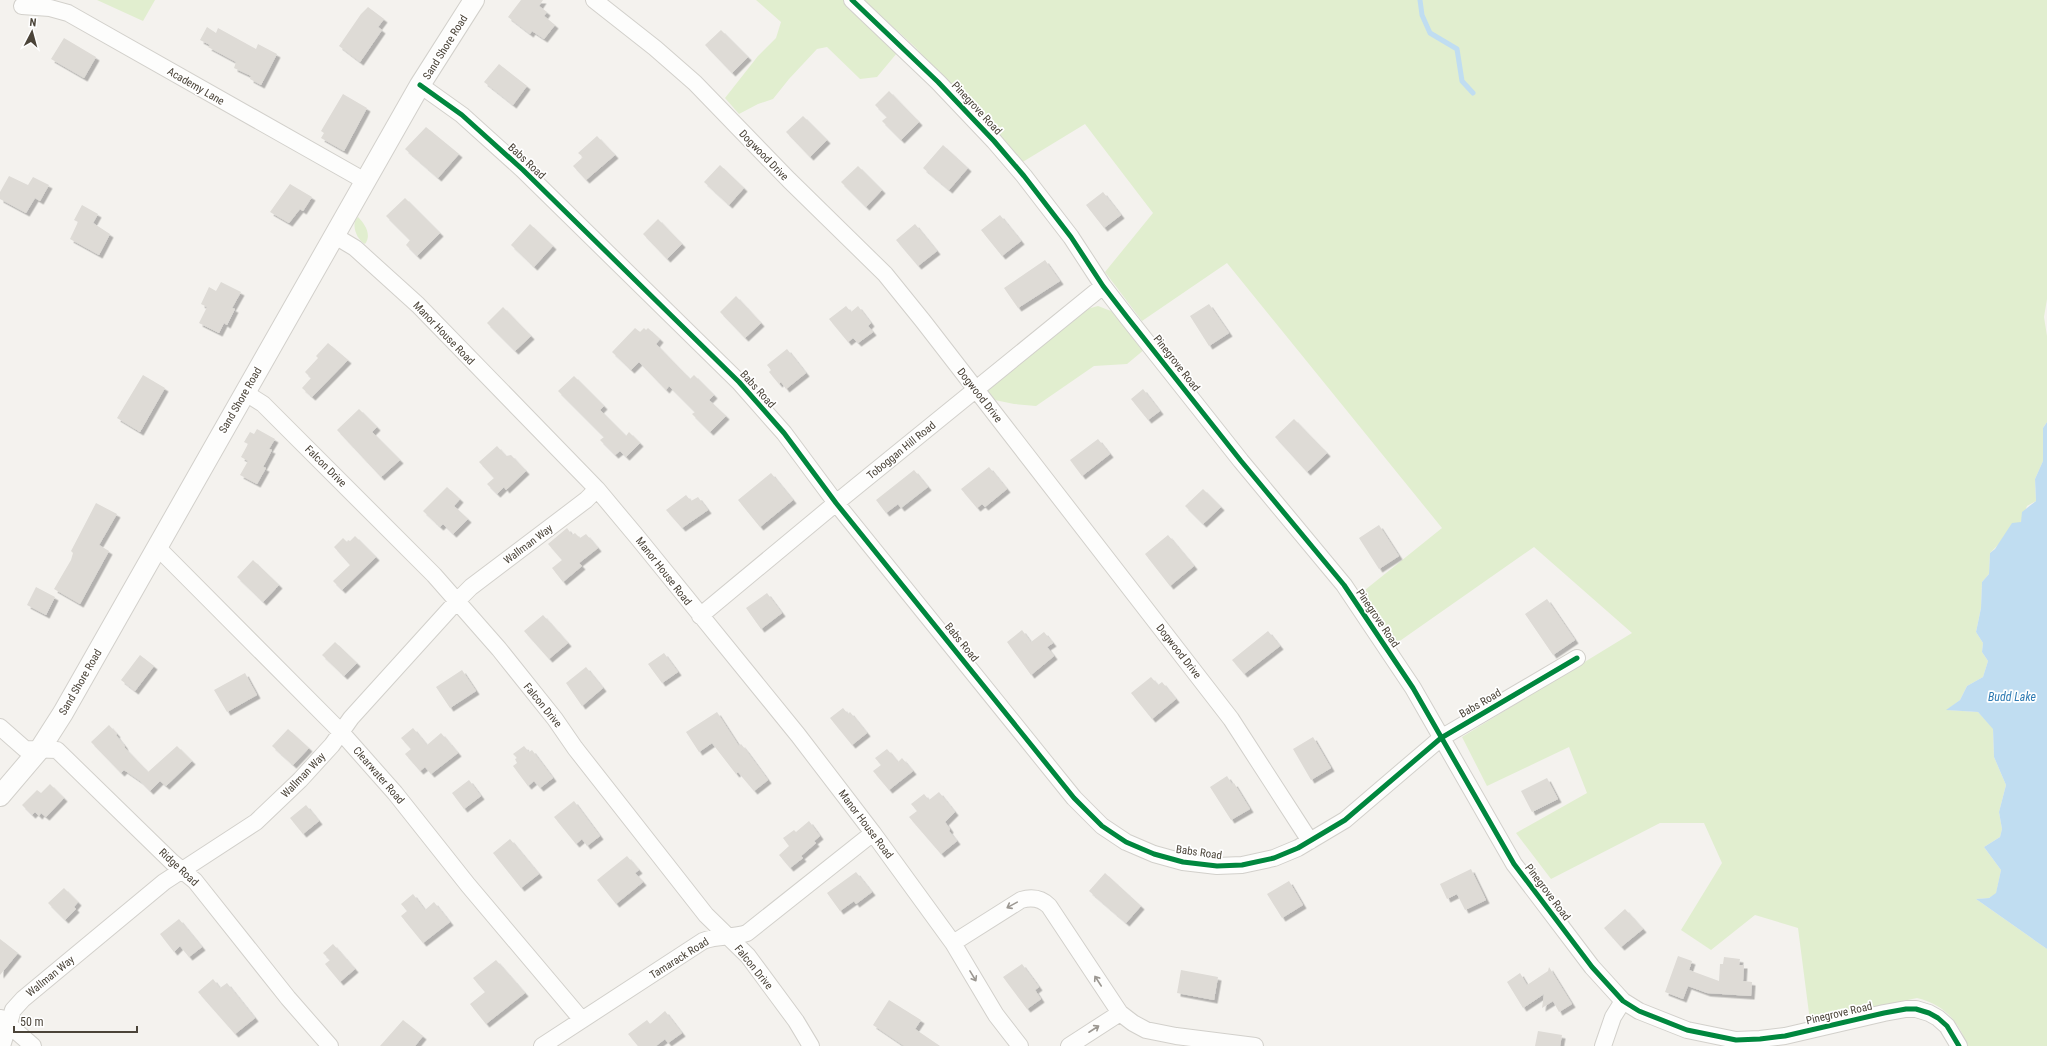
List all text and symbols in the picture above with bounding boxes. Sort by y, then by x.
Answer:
north arrow [12,12,52,52]
street label: Sand Shore Road [420,13,471,82]
text: N [29,16,37,29]
street label: Academy Lane [165,65,227,108]
street label: Pinegrove Road [949,79,1004,138]
street label: Dogwood Drive [736,127,791,183]
street label: Babs Road [505,141,548,182]
street label: Manor House Road [410,299,477,368]
street label: Pinegrove Road [1151,333,1203,394]
street label: Sand Shore Road [216,365,265,435]
street label: Dogwood Drive [954,366,1005,425]
street label: Babs Road [737,368,778,411]
street label: Toboggan Hill Road [864,419,938,482]
street label: Falcon Drive [302,443,349,490]
street label: Wallman Way [501,522,556,567]
street label: Manor House Road [633,535,694,608]
street label: Pinegrove Road [1353,587,1402,650]
street label: Babs Road [942,620,981,664]
street label: Dogwood Drive [1153,622,1204,681]
street label: Sand Shore Road [56,647,105,717]
street label: Falcon Drive [521,681,564,730]
street label: Babs Road [1457,686,1504,721]
water label: Budd Lake [1988,690,2037,704]
street label: Clearwater Road [350,744,407,807]
street label: Wallman Way [279,750,328,801]
street label: Manor House Road [836,787,896,861]
street label: Babs Road [1175,843,1223,862]
street label: Ridge Road [156,846,201,889]
street label: Pinegrove Road [1522,861,1573,923]
one-way arrow [1006,902,1018,910]
street label: Tamarack Road [647,935,711,982]
street label: Falcon Drive [732,943,775,992]
street label: Wallman Way [24,953,77,1000]
one-way arrow [969,970,977,982]
one-way arrow [1094,975,1102,986]
street label: Pinegrove Road [1805,1000,1874,1027]
scale bar [14,1008,137,1034]
text: 50 m [20,1015,44,1029]
one-way arrow [1089,1025,1100,1033]

